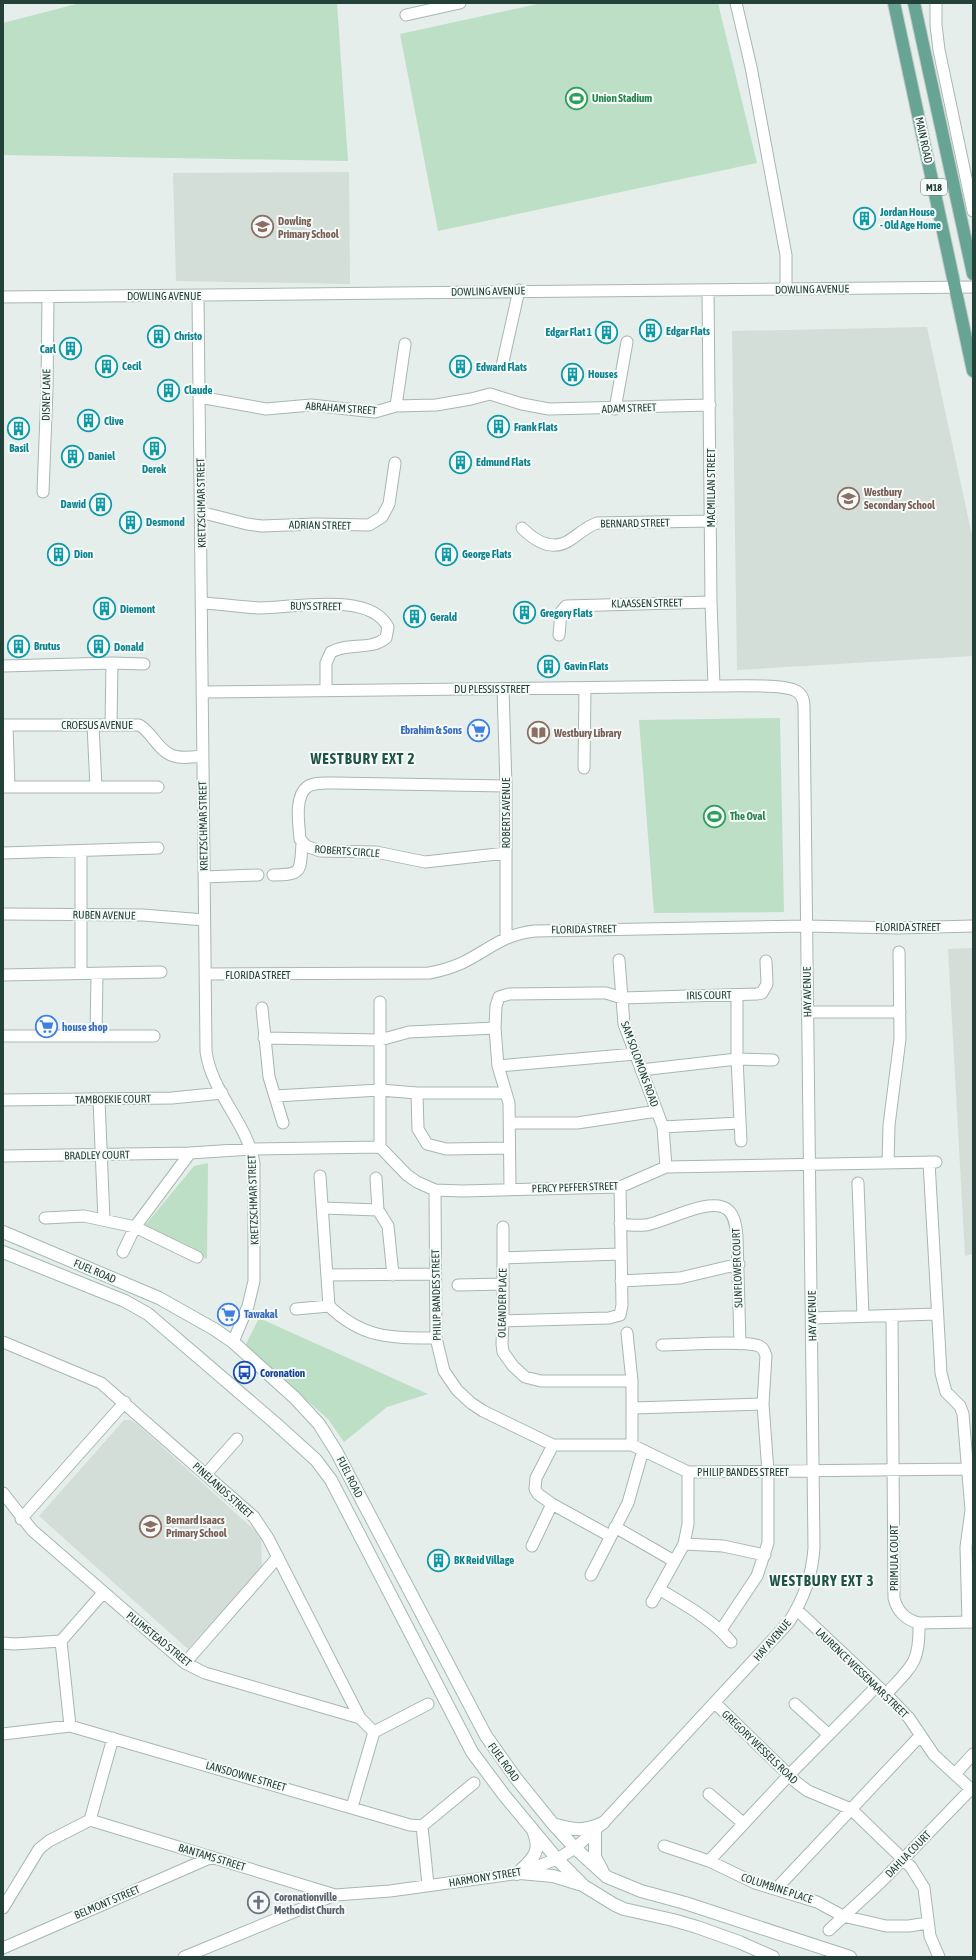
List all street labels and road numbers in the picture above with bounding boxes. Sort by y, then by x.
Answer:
street label: MAIN ROAD [913,116,935,164]
road number: M18 [921,179,947,195]
street label: DOWLING AVENUE [775,282,850,296]
street label: DOWLING AVENUE [451,284,526,298]
street label: DOWLING AVENUE [127,290,201,302]
street label: DISNEY LANE [40,369,52,421]
street label: ABRAHAM STREET [305,400,377,416]
street label: ADAM STREET [601,401,657,415]
street label: MACMILLAN STREET [705,448,717,527]
street label: KRETZSCHMAR STREET [194,458,208,548]
street label: BERNARD STREET [600,516,670,530]
street label: ADRIAN STREET [289,518,351,532]
street label: KLAASSEN STREET [611,596,683,610]
street label: BUYS STREET [290,600,342,612]
street label: DU PLESSIS STREET [454,683,530,695]
street label: CROESUS AVENUE [61,719,133,731]
street label: ROBERTS AVENUE [500,777,512,849]
street label: KRETZSCHMAR STREET [196,781,210,871]
street label: ROBERTS CIRCLE [314,843,380,859]
street label: RUBEN AVENUE [72,908,136,922]
street label: FLORIDA STREET [875,921,941,933]
street label: FLORIDA STREET [551,922,617,936]
street label: HAY AVENUE [801,966,813,1017]
street label: FLORIDA STREET [225,969,291,981]
street label: IRIS COURT [686,989,732,1001]
street label: SAM SOLOMONS ROAD [619,1020,661,1108]
street label: TAMBOEKIE COURT [75,1092,151,1106]
street label: BRADLEY COURT [64,1148,130,1162]
street label: KRETZSCHMAR STREET [245,1155,261,1245]
street label: PERCY PEFFER STREET [532,1179,619,1195]
street label: SUNFLOWER COURT [730,1228,744,1308]
street label: PHILIP BANDES STREET [429,1249,443,1341]
street label: FUEL ROAD [72,1257,118,1285]
street label: OLEANDER PLACE [495,1268,509,1338]
street label: HAY AVENUE [806,1290,818,1341]
street label: FUEL ROAD [334,1454,366,1500]
street label: PINELANDS STREET [190,1460,256,1520]
street label: PHILIP BANDES STREET [697,1466,789,1478]
street label: PRIMULA COURT [888,1524,900,1591]
street label: PLUMSTEAD STREET [124,1609,194,1669]
street label: HAY AVENUE [751,1617,793,1663]
street label: LAURENCE WESSENAAR STREET [813,1626,911,1720]
street label: GREGORY WESSELS ROAD [720,1708,800,1786]
street label: FUEL ROAD [486,1740,522,1784]
street label: LANSDOWNE STREET [204,1759,288,1793]
street label: DAHLIA COURT [883,1828,933,1880]
street label: BANTAMS STREET [177,1841,247,1873]
street label: HARMONY STREET [448,1865,522,1889]
street label: COLUMBINE PLACE [740,1871,815,1905]
street label: BELMONT STREET [72,1883,142,1921]

